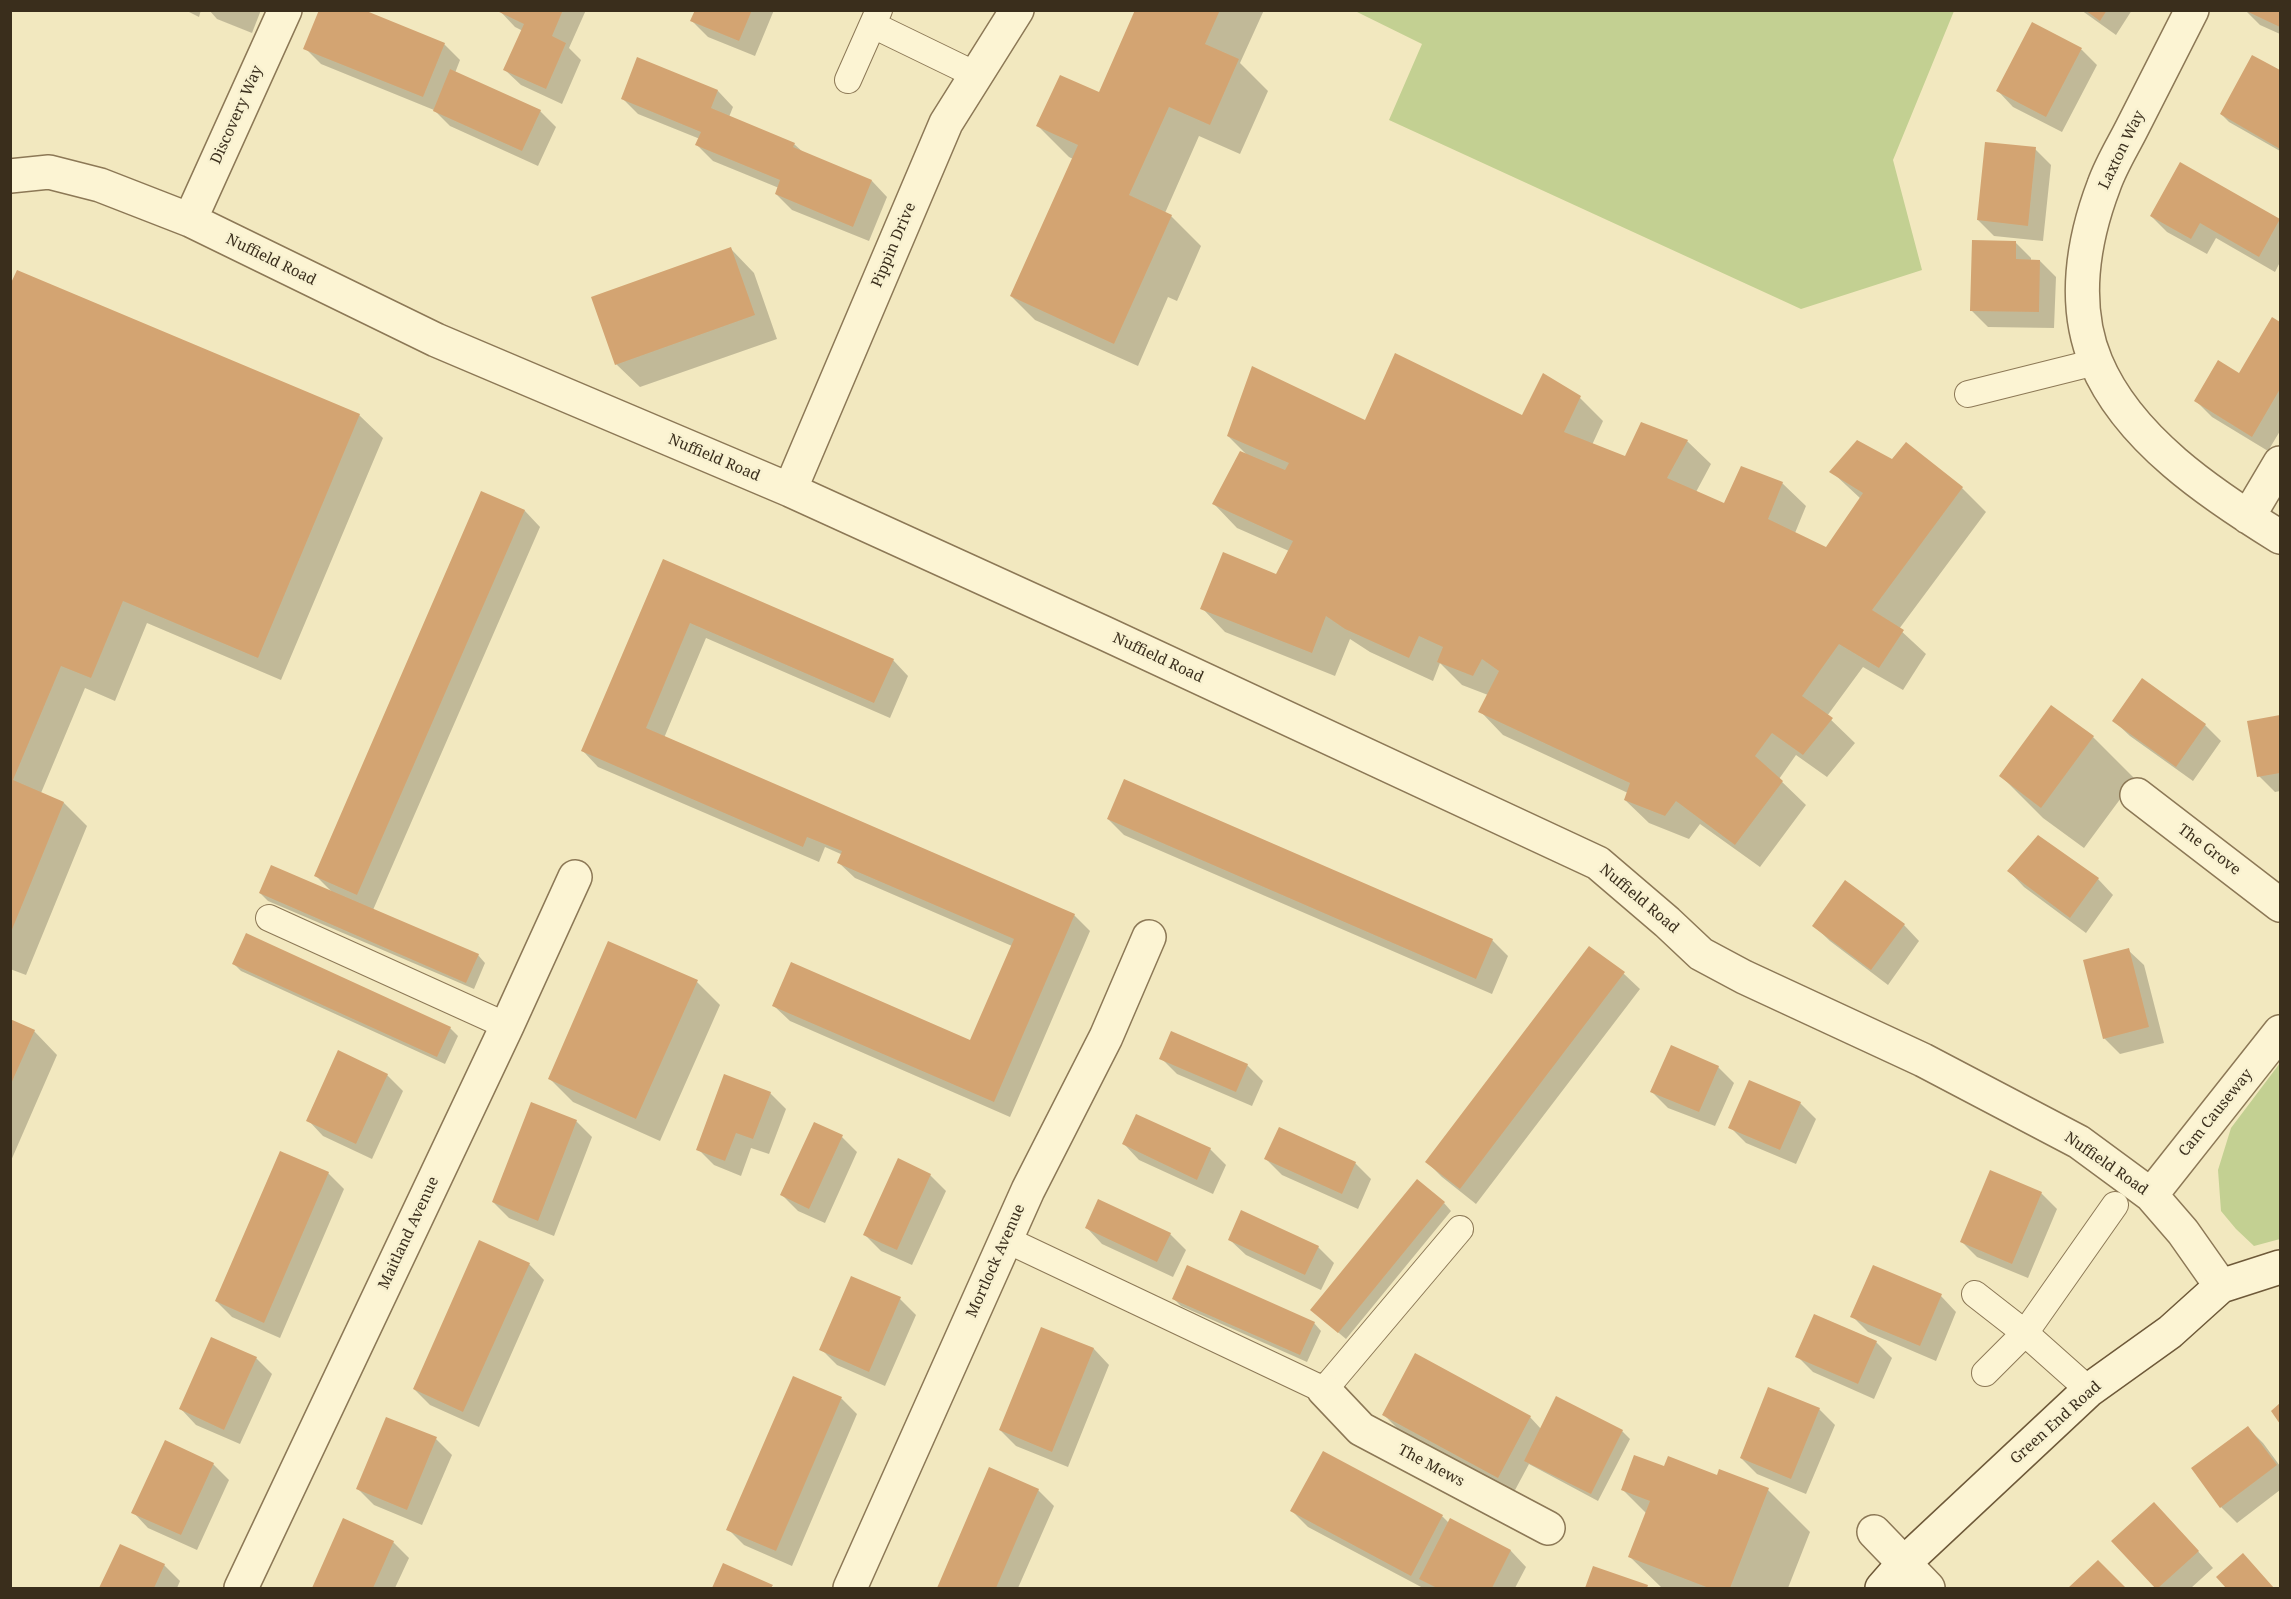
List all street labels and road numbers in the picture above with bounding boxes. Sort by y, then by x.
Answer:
street label: Discovery Way [207,63,267,167]
street label: Laxton Way [2095,108,2149,192]
street label: Pippin Drive [868,200,920,290]
street label: Nuffield Road [223,230,319,290]
street label: Nuffield Road [665,431,763,485]
street label: Nuffield Road [1110,629,1206,687]
street label: The Grove [2174,821,2244,879]
street label: Nuffield Road [1596,861,1682,937]
street label: Cam Causeway [2175,1066,2257,1160]
street label: Nuffield Road [2061,1129,2151,1199]
street label: Maitland Avenue [375,1174,443,1292]
street label: Mortlock Avenue [963,1202,1029,1320]
street label: Green End Road [2007,1378,2105,1468]
street label: The Mews [1395,1441,1467,1491]

